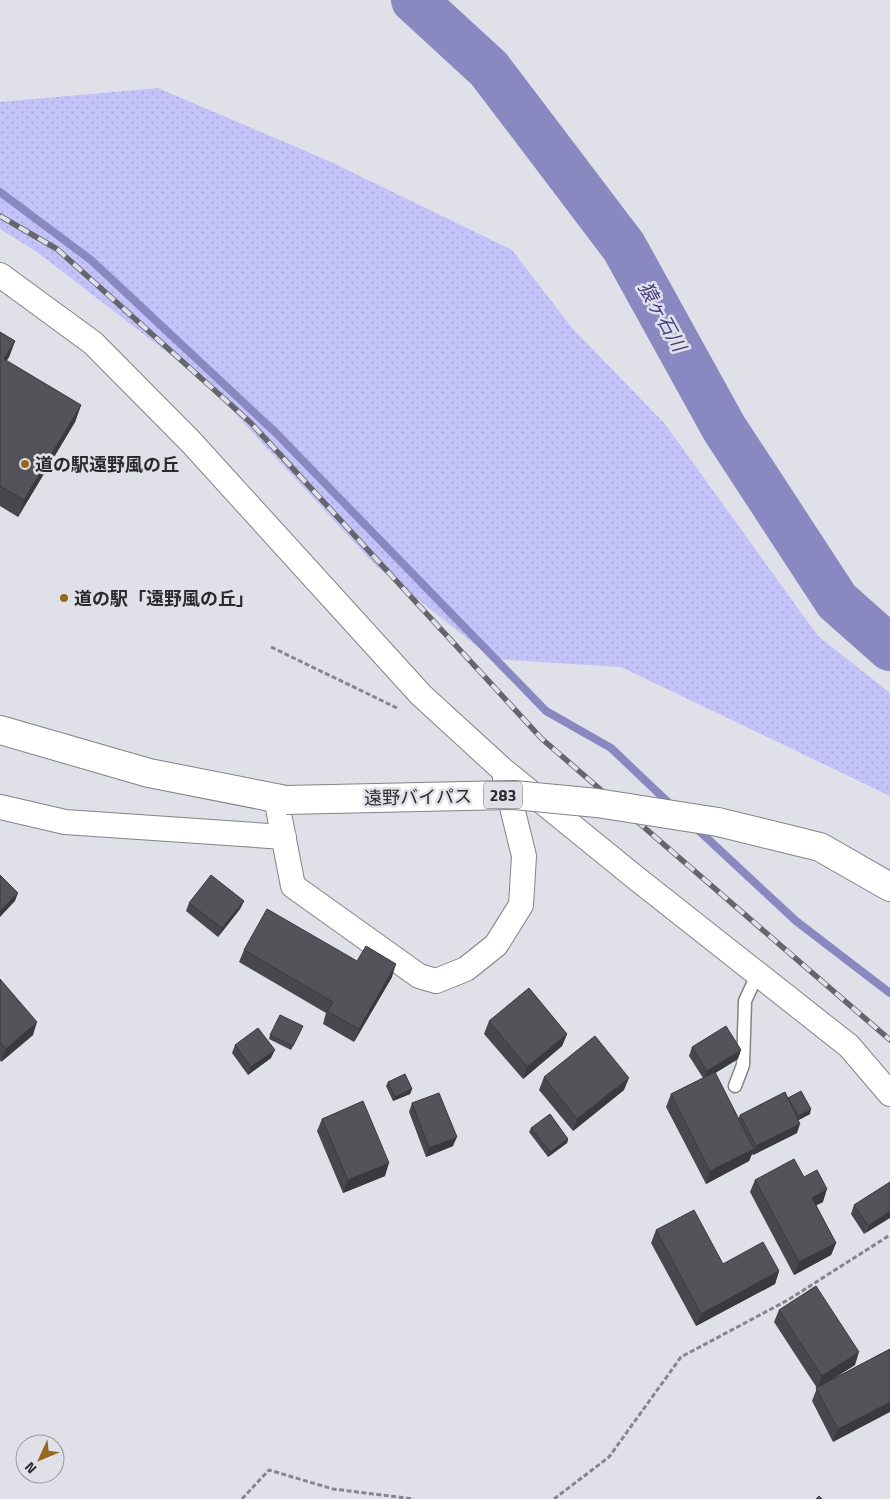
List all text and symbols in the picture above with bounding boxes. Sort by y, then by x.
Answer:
water label: 猿ヶ石川 [632,276,695,358]
place label: 道の駅遠野風の丘 [35,451,179,478]
marker: 道の駅遠野風の丘 [19,458,31,470]
place label: 道の駅「遠野風の丘」 [74,585,254,612]
marker: 道の駅「遠野風の丘」 [58,592,70,604]
road number: 283 [484,782,522,808]
street label: 遠野バイパス [364,783,472,811]
north arrow [15,1434,65,1484]
text: N [19,1458,41,1479]

